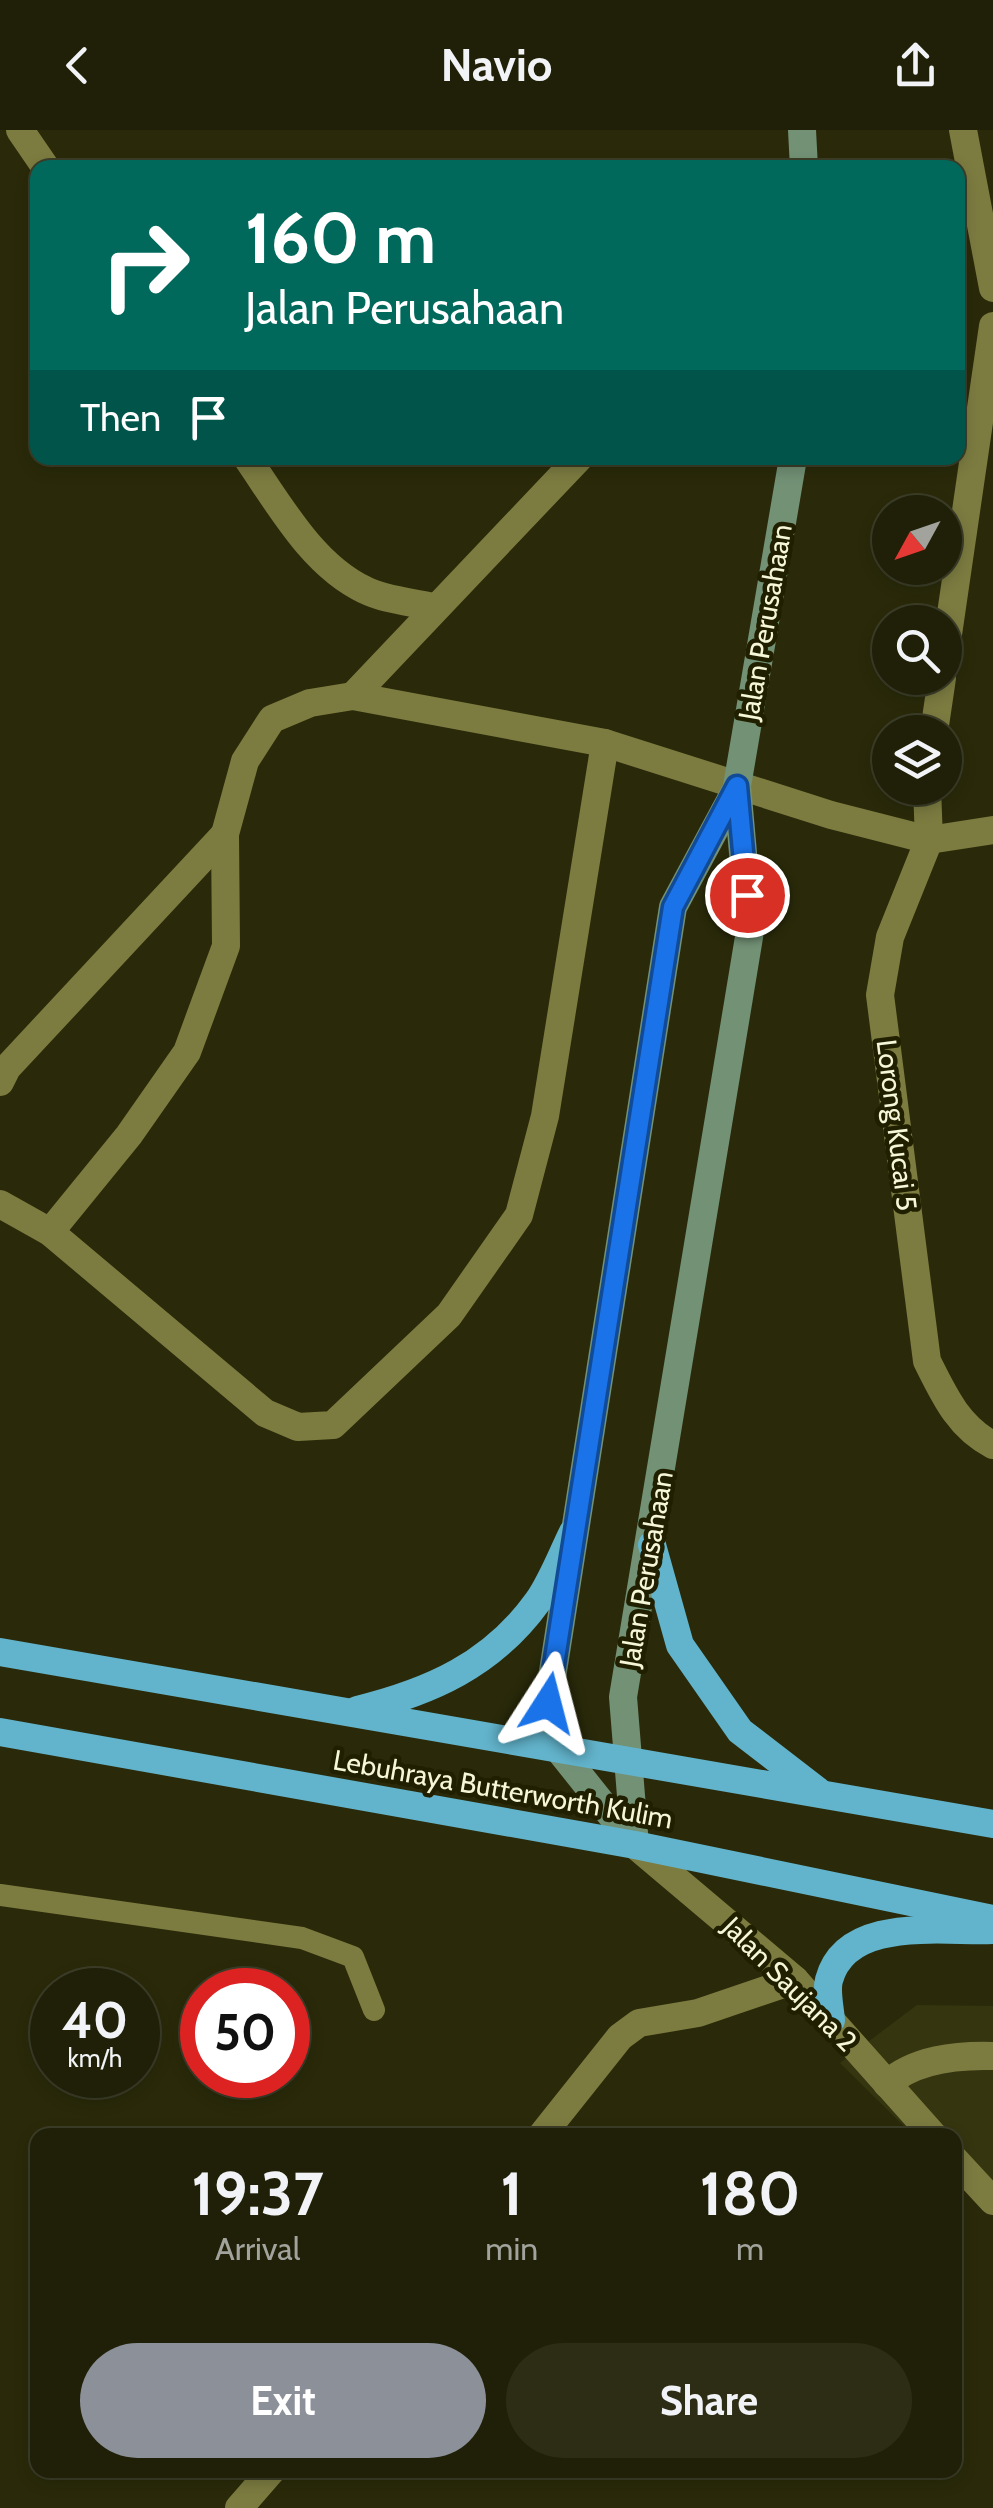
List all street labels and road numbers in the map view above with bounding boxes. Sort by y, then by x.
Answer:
street label: Jalan Perusahaan [731,521,799,724]
street label: Lorong Kucai 5 [870,1037,924,1213]
street label: Jalan Perusahaan [612,1468,680,1671]
street label: Lebuhraya Butterworth Kulim [331,1742,675,1836]
street label: Jalan Saujana 2 [715,1909,864,2058]

